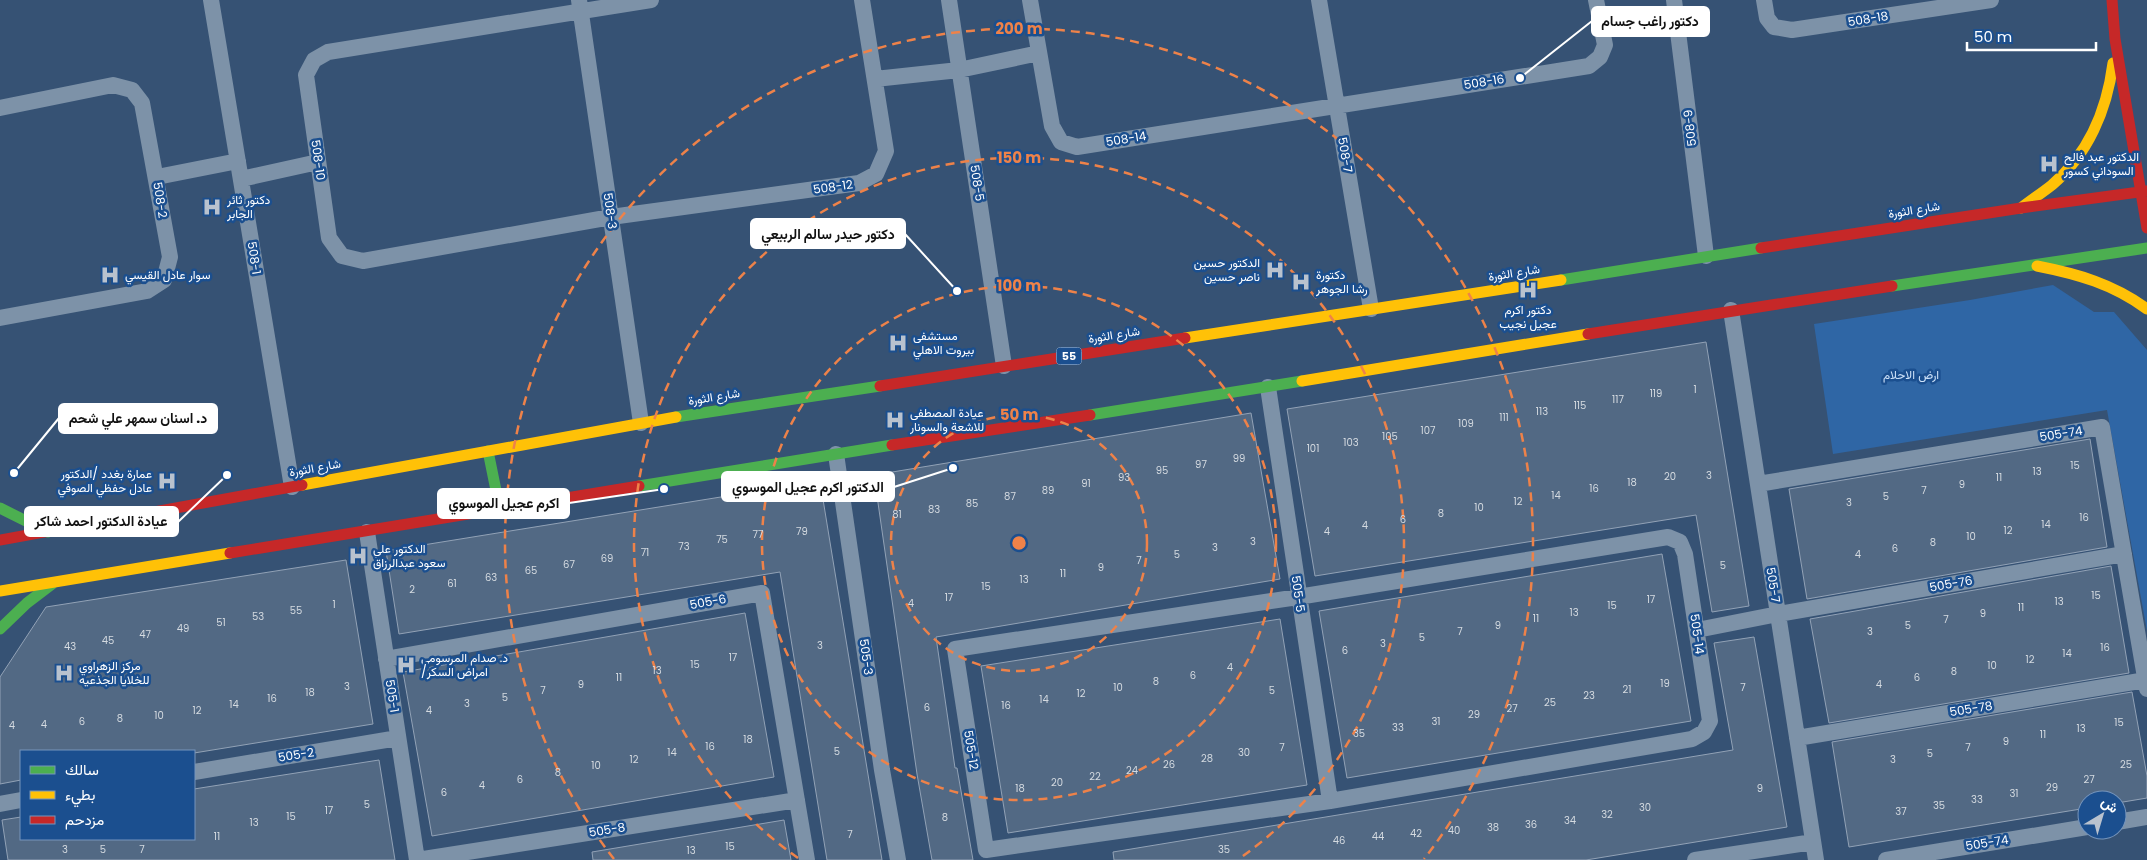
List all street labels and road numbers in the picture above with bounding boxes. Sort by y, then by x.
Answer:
street label: 508-18 [1847,7,1889,30]
street label: 508-16 [1462,70,1505,93]
street label: 508-9 [1679,109,1700,147]
street label: 508-14 [1105,127,1148,150]
street label: 508-7 [1334,136,1357,174]
street label: 508-10 [307,139,330,181]
street label: 508-5 [966,163,989,202]
street label: 508-12 [812,175,854,198]
street label: 508-2 [149,181,172,219]
street label: 508-3 [600,192,621,230]
street label: شارع الثورة [1887,197,1941,223]
street label: 508-1 [244,240,265,276]
street label: شارع الثورة [1487,260,1541,286]
street label: شارع الثورة [1087,322,1141,348]
road number: 55 [1056,348,1082,364]
street label: شارع الثورة [687,384,741,410]
street label: 505-74 [2038,422,2084,445]
street label: شارع الثورة [288,455,342,481]
street label: 505-7 [1762,566,1785,604]
street label: 505-76 [1928,571,1974,596]
street label: 505-5 [1288,575,1309,613]
street label: 505-6 [688,590,728,613]
street label: 505-14 [1686,613,1709,656]
street label: 505-3 [856,638,877,676]
street label: 505-1 [382,678,403,714]
street label: 505-78 [1948,697,1994,720]
street label: 505-12 [960,729,983,771]
street label: 505-2 [277,743,315,766]
street label: 505-8 [587,818,626,841]
street label: 505-74 [1964,831,2010,854]

